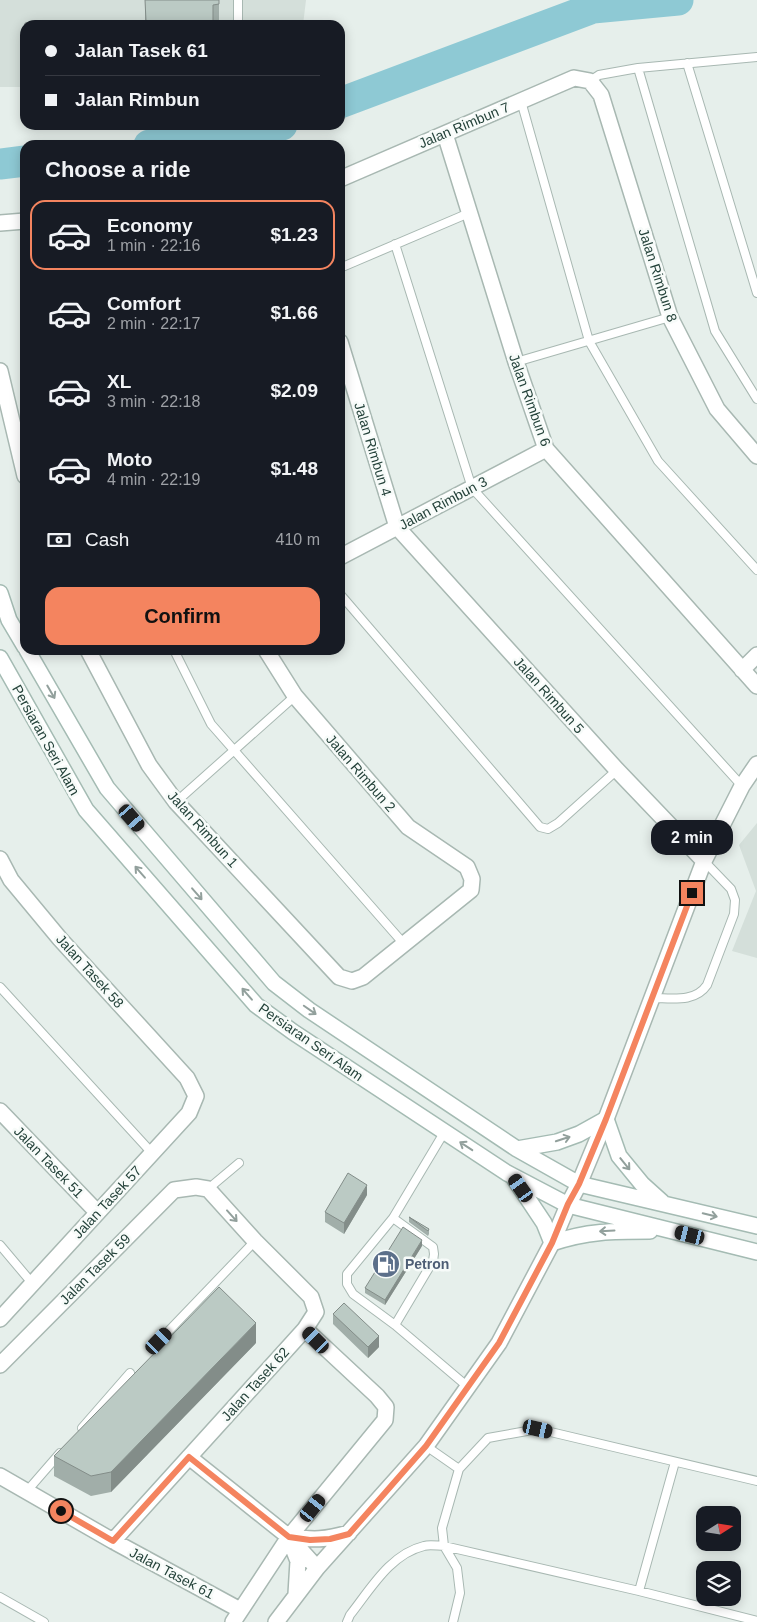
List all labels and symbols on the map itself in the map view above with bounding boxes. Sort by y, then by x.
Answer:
street label: Jalan Rimbun 7 [416,99,512,151]
street label: Jalan Rimbun 8 [635,226,681,324]
street label: Jalan Rimbun 6 [506,352,554,449]
street label: Jalan Rimbun 4 [351,400,395,498]
street label: Jalan Rimbun 3 [396,473,490,533]
street label: Jalan Rimbun 5 [511,653,588,737]
street label: Persiaran Seri Alam [9,682,83,798]
one-way arrow [47,685,57,699]
street label: Jalan Rimbun 2 [323,731,399,815]
street label: Jalan Rimbun 1 [165,787,242,871]
car [116,802,147,834]
callout: 2 min [651,820,733,856]
one-way arrow [134,866,145,879]
route end [681,882,703,904]
one-way arrow [192,887,203,900]
street label: Jalan Tasek 58 [53,931,127,1011]
one-way arrow [241,988,252,1001]
street label: Persiaran Seri Alam [256,1000,366,1084]
one-way arrow [303,1005,317,1015]
street label: Jalan Tasek 51 [11,1123,87,1201]
one-way arrow [555,1134,571,1144]
one-way arrow [460,1141,474,1151]
one-way arrow [619,1157,631,1170]
street label: Jalan Tasek 57 [69,1162,145,1242]
car [506,1171,535,1205]
one-way arrow [227,1209,238,1222]
one-way arrow [702,1211,718,1220]
car [673,1224,706,1246]
one-way arrow [599,1227,615,1236]
street label: Jalan Tasek 59 [56,1230,134,1308]
fuel station icon: Petron [371,1249,401,1279]
place label: Petron [405,1256,449,1272]
car [300,1324,331,1356]
car [143,1325,174,1357]
street label: Jalan Tasek 62 [218,1344,292,1424]
car [521,1418,554,1440]
car [297,1492,328,1524]
route start [50,1500,72,1522]
north arrow [696,1506,741,1551]
street label: Jalan Tasek 61 [127,1544,217,1602]

